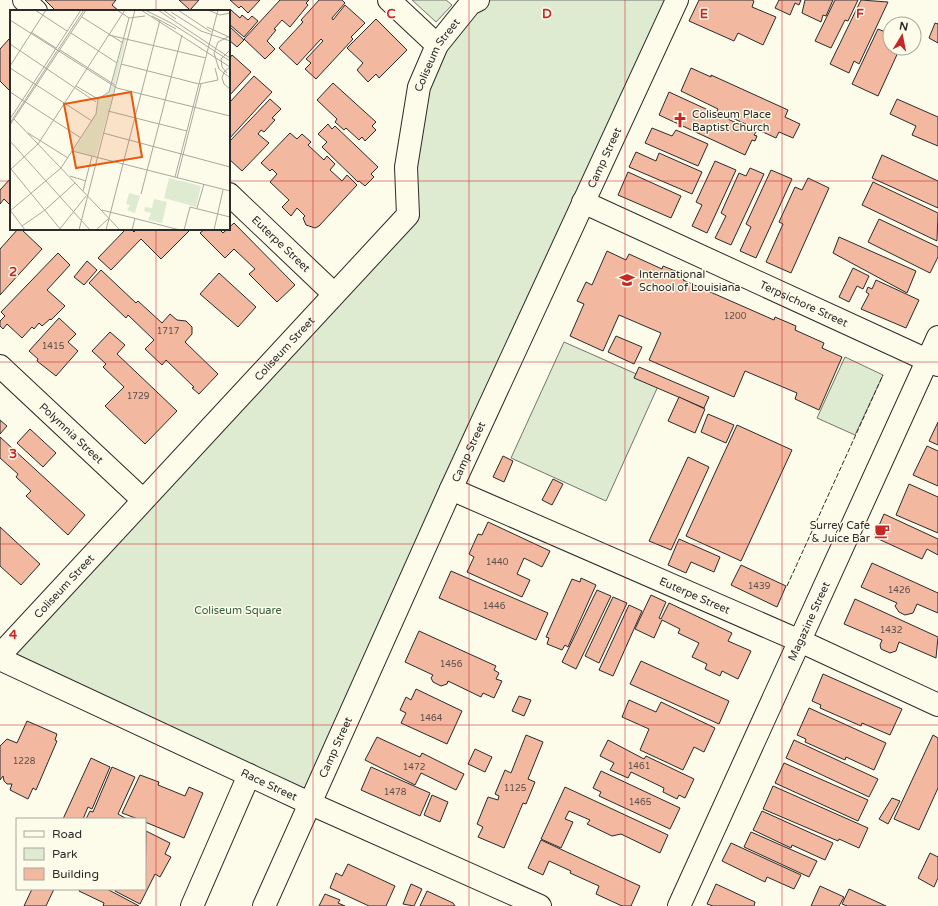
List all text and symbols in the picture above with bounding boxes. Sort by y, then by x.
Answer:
text: C [386,6,396,22]
text: D [542,6,552,22]
text: E [700,6,708,22]
text: F [856,6,864,22]
inset map [10,10,230,230]
street label: Coliseum Street [412,16,462,92]
north arrow [882,16,922,56]
text: N [898,19,909,34]
place label: Coliseum Place Baptist Church [692,108,771,134]
church icon: Coliseum Place Baptist Church [671,111,689,129]
street label: Camp Street [585,125,624,190]
street label: Euterpe Street [249,213,313,274]
text: 2 [9,264,17,280]
place label: International School of Louisiana [639,268,741,294]
school or university icon: International School of Louisiana [618,271,636,289]
street label: Terpsichore Street [758,278,850,329]
house number: 1200 [724,311,747,322]
street label: Coliseum Street [251,314,317,383]
house number: 1717 [157,326,180,337]
house number: 1415 [42,341,65,352]
house number: 1729 [127,391,150,402]
street label: Polymnia Street [37,400,106,466]
street label: Camp Street [449,419,488,484]
text: 3 [9,446,17,462]
place label: Surrey Cafe & Juice Bar [810,519,871,545]
cafe icon: Surrey Cafe & Juice Bar [873,522,891,540]
street label: Coliseum Street [31,551,97,621]
house number: 1440 [486,557,509,568]
street label: Euterpe Street [658,574,732,616]
street label: Magazine Street [785,580,832,663]
house number: 1439 [748,581,771,592]
house number: 1426 [888,585,911,596]
house number: 1446 [483,601,506,612]
park label: Coliseum Square [194,604,282,617]
house number: 1432 [880,625,902,636]
text: 4 [9,627,18,643]
house number: 1456 [440,659,463,670]
house number: 1464 [420,713,443,724]
street label: Camp Street [316,715,354,780]
house number: 1228 [13,756,36,767]
house number: 1461 [628,761,650,772]
house number: 1472 [403,762,425,773]
street label: Race Street [239,766,299,803]
house number: 1125 [504,783,527,794]
house number: 1478 [384,787,407,798]
house number: 1465 [629,797,652,808]
legend [16,818,146,890]
text: Road [52,827,82,841]
text: Park [52,847,78,861]
text: Building [52,867,99,881]

